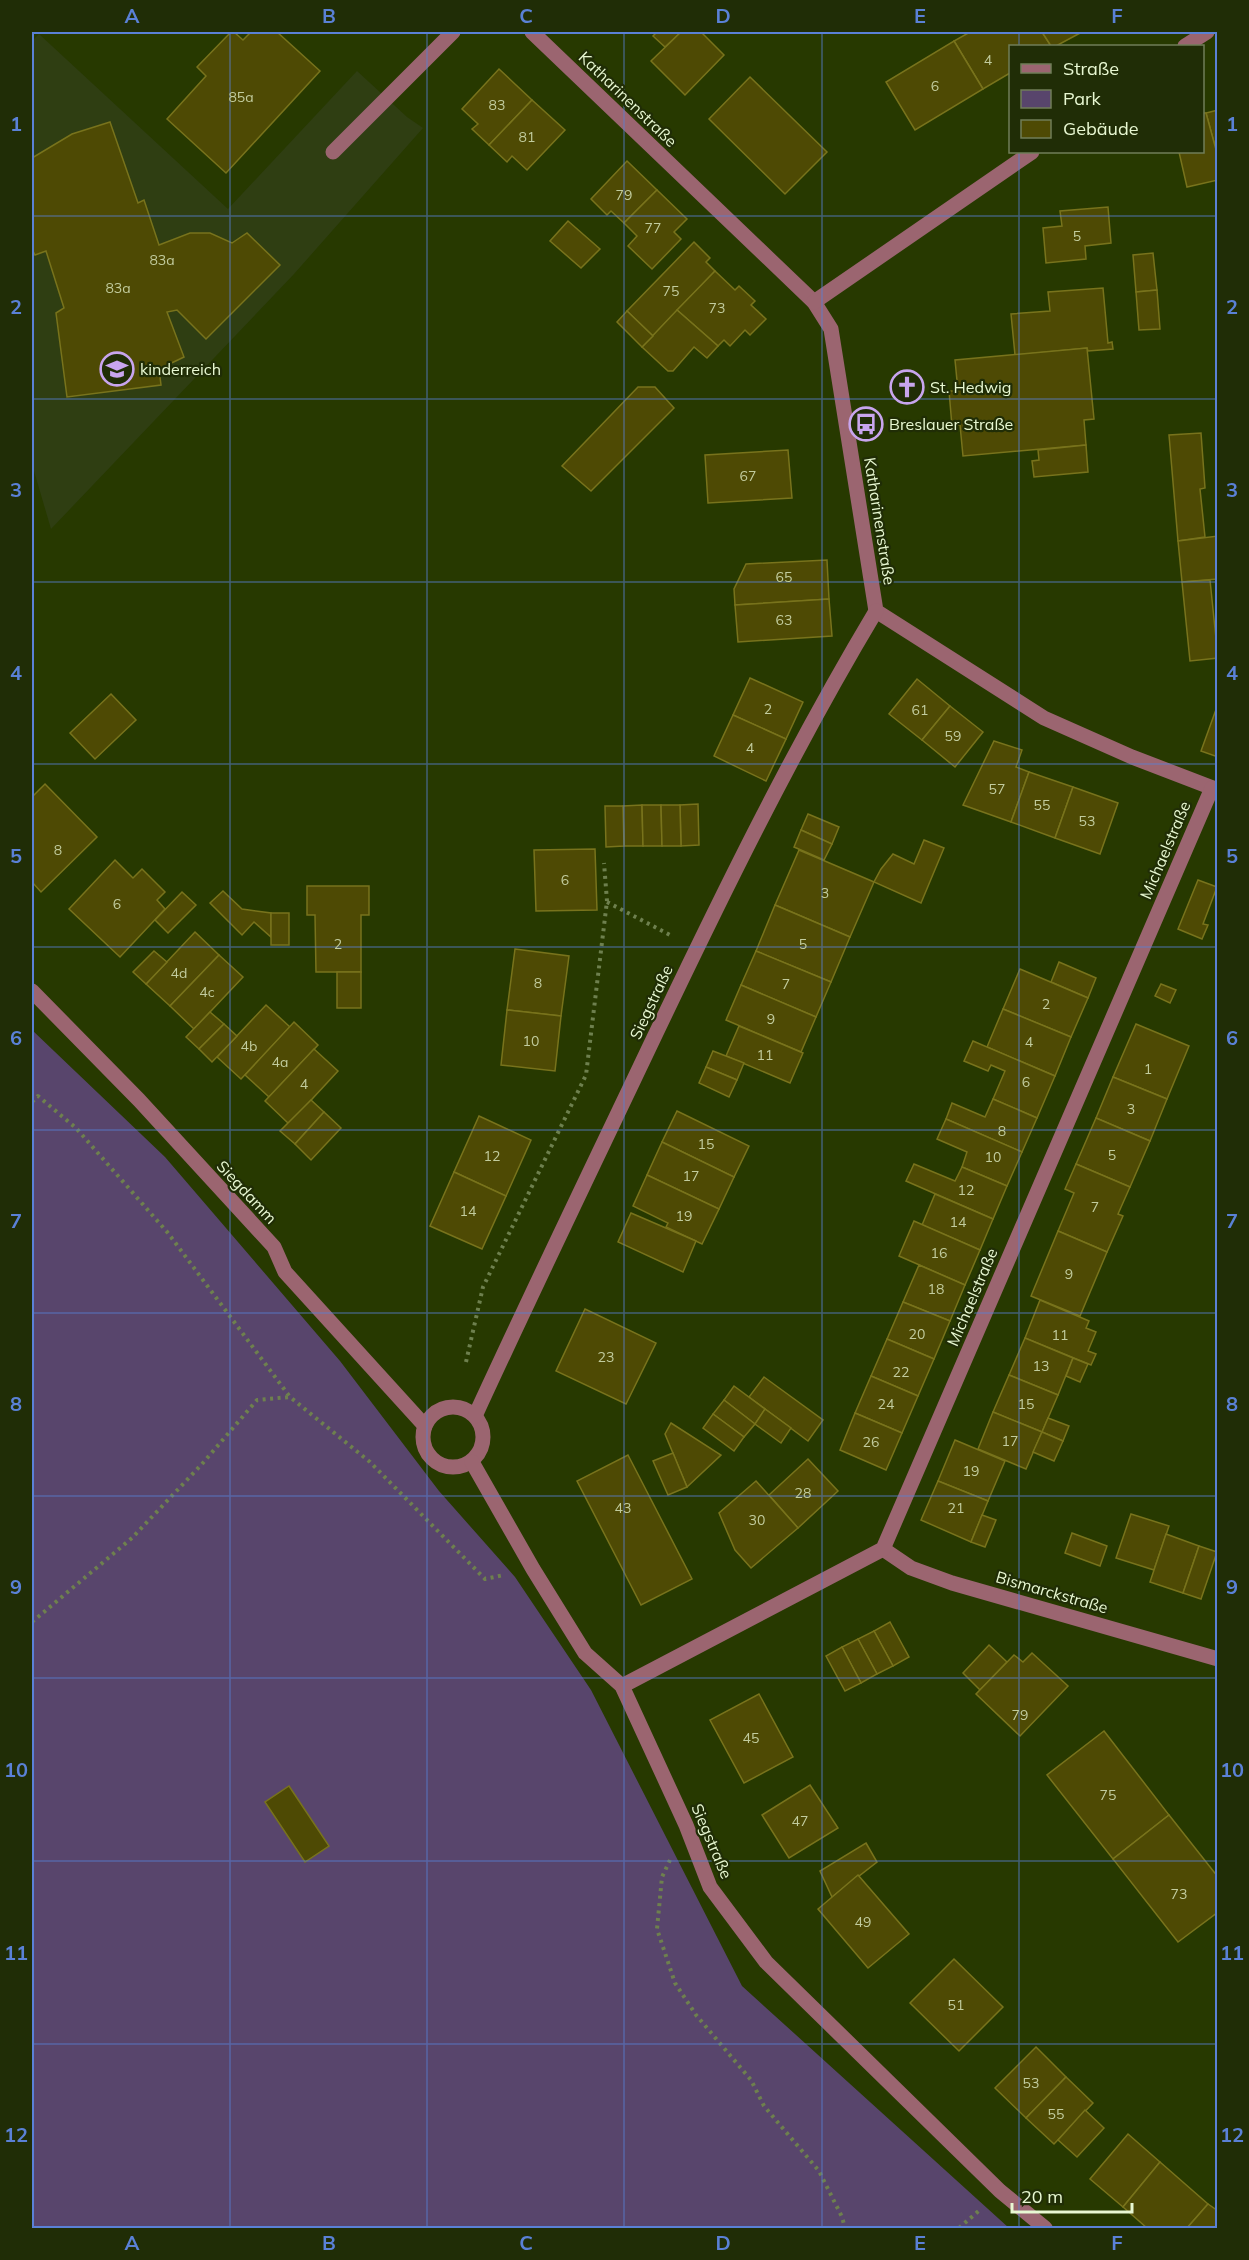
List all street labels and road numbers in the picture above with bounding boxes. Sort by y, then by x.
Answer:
street label: Katharinenstraße [575,47,681,151]
street label: Katharinenstraße [860,456,900,586]
street label: Michaelstraße [1135,798,1195,902]
street label: Siegstraße [625,962,677,1042]
street label: Siegdamm [213,1156,281,1228]
street label: Michaelstraße [942,1245,1002,1349]
street label: Bismarckstraße [994,1566,1110,1618]
street label: Siegstraße [687,1800,737,1882]

